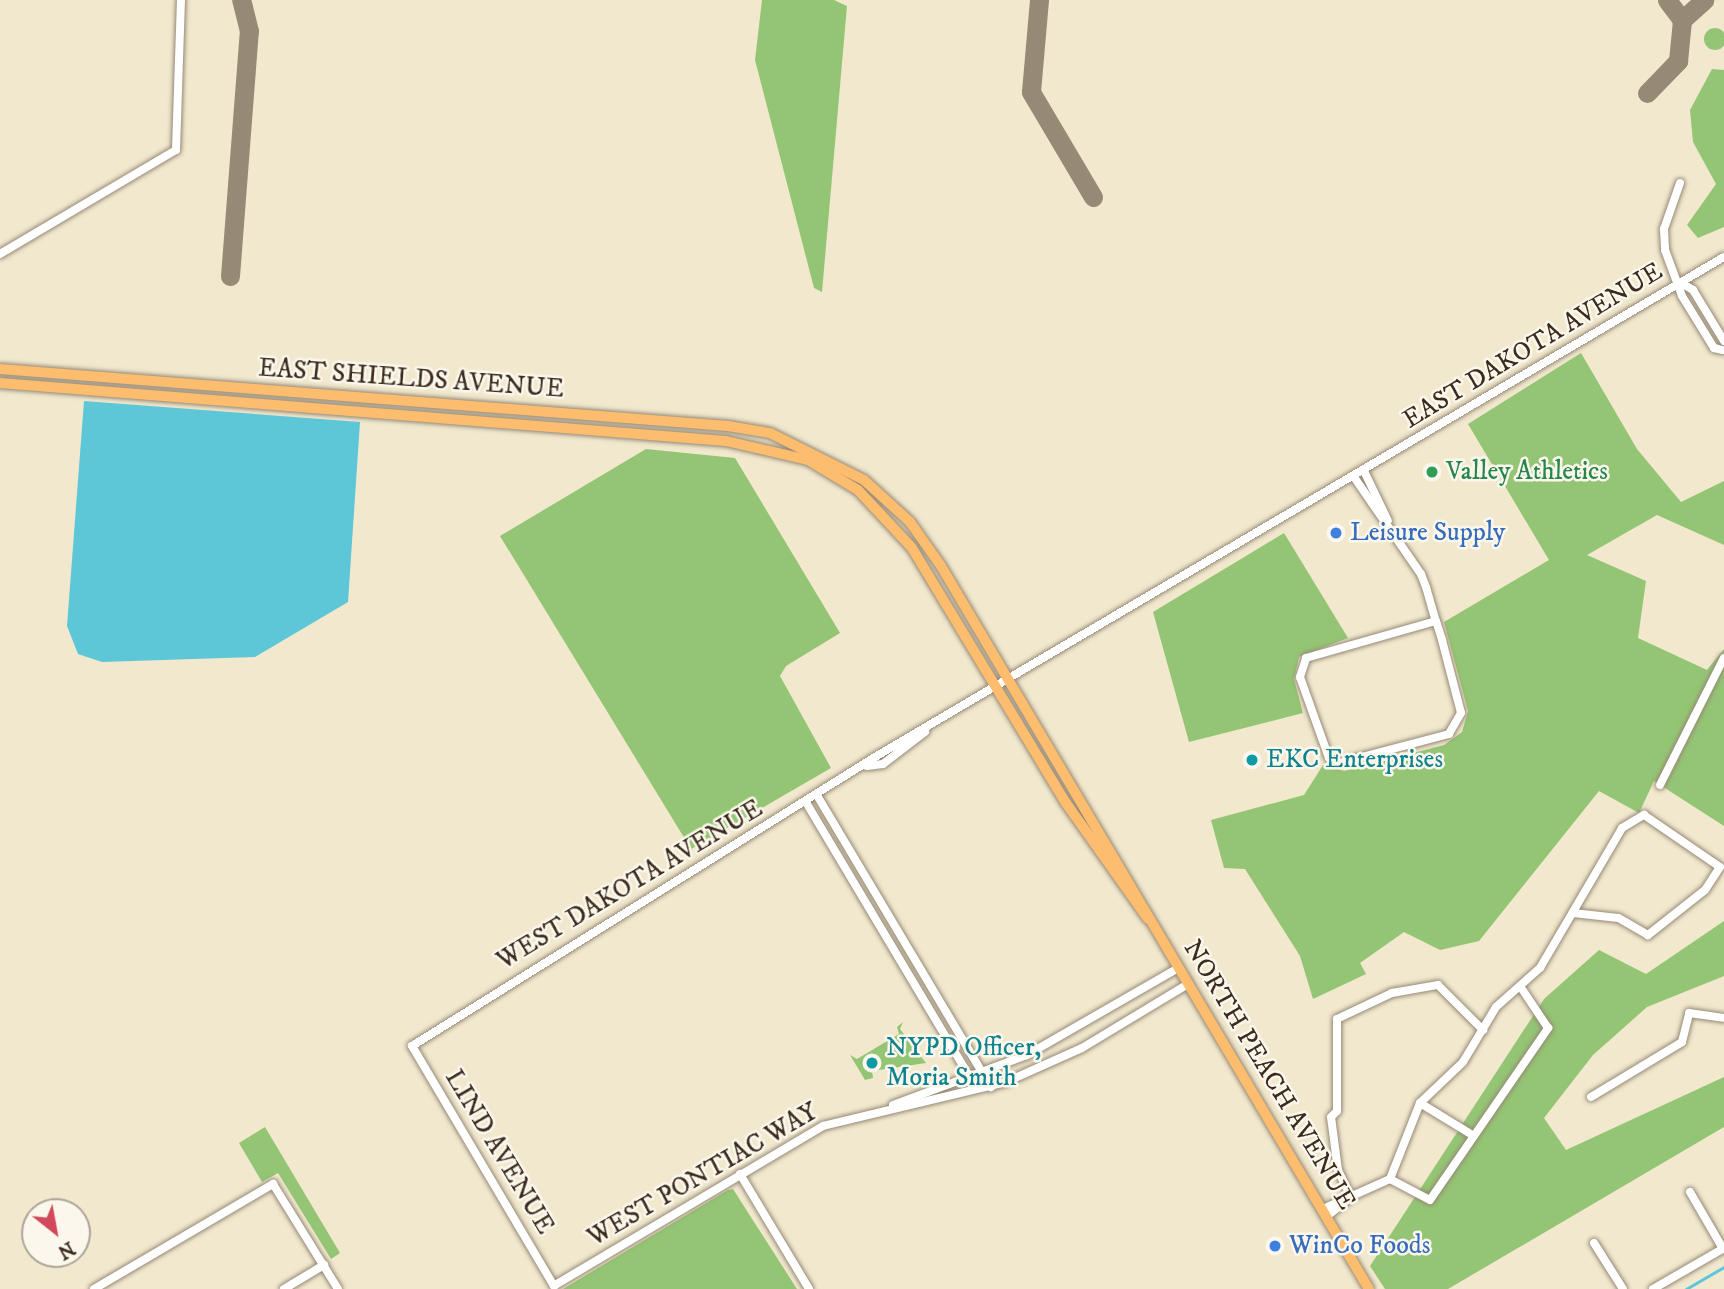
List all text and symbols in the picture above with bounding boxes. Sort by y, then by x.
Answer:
street label: EAST DAKOTA AVENUE [1398,256,1668,436]
street label: EAST SHIELDS AVENUE [257,353,565,405]
place label: Valley Athletics [1446,456,1608,488]
marker: Valley Athletics [1424,464,1440,480]
place label: Leisure Supply [1350,517,1505,549]
marker: Leisure Supply [1328,525,1344,541]
place label: EKC Enterprises [1266,744,1443,776]
marker: EKC Enterprises [1244,752,1260,768]
street label: WEST DAKOTA AVENUE [491,793,769,977]
street label: NORTH PEACH AVENUE [1176,935,1362,1215]
place label: NYPD Officer, Moria Smith [886,1032,1041,1094]
marker: NYPD Officer, Moria Smith [864,1055,880,1071]
street label: LIND AVENUE [438,1064,560,1240]
street label: WEST PONTIAC WAY [582,1096,824,1254]
north arrow [21,1198,91,1268]
place label: WinCo Foods [1289,1230,1430,1262]
text: N [53,1236,79,1264]
marker: WinCo Foods [1267,1238,1283,1254]

